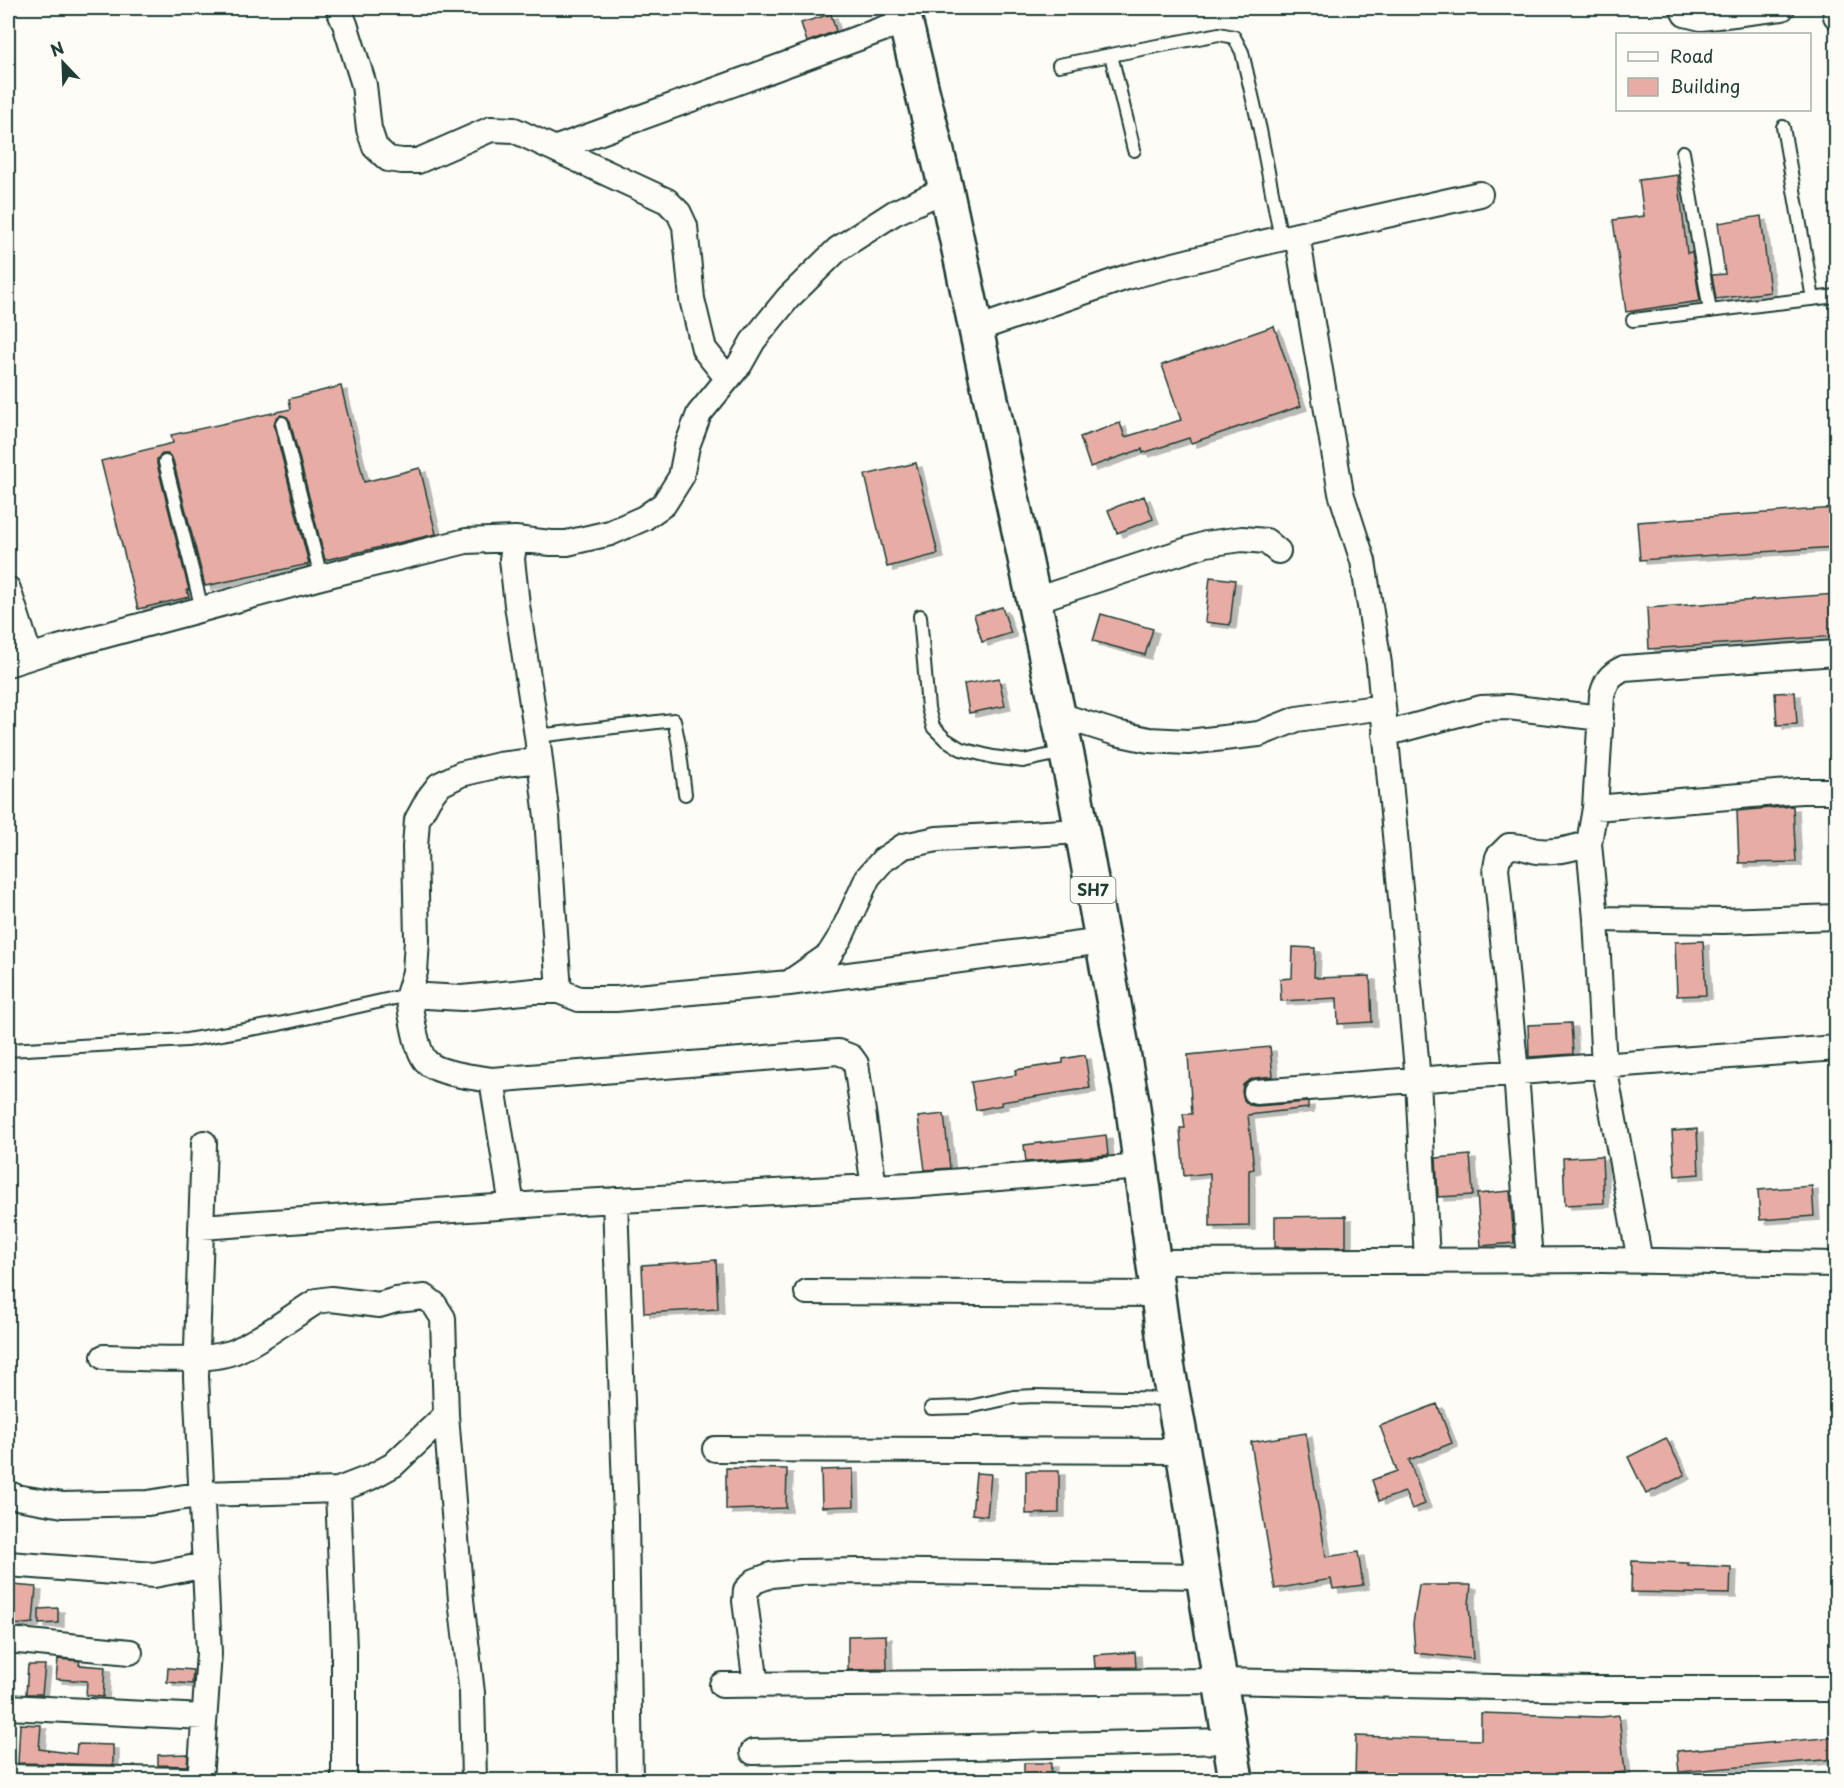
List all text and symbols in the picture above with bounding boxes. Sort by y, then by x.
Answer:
north arrow [33,33,93,93]
legend [1616,33,1811,111]
text: N [46,35,67,62]
text: Road [1670,42,1714,69]
text: Building [1670,72,1740,99]
road number: SH7 [1070,877,1116,903]

